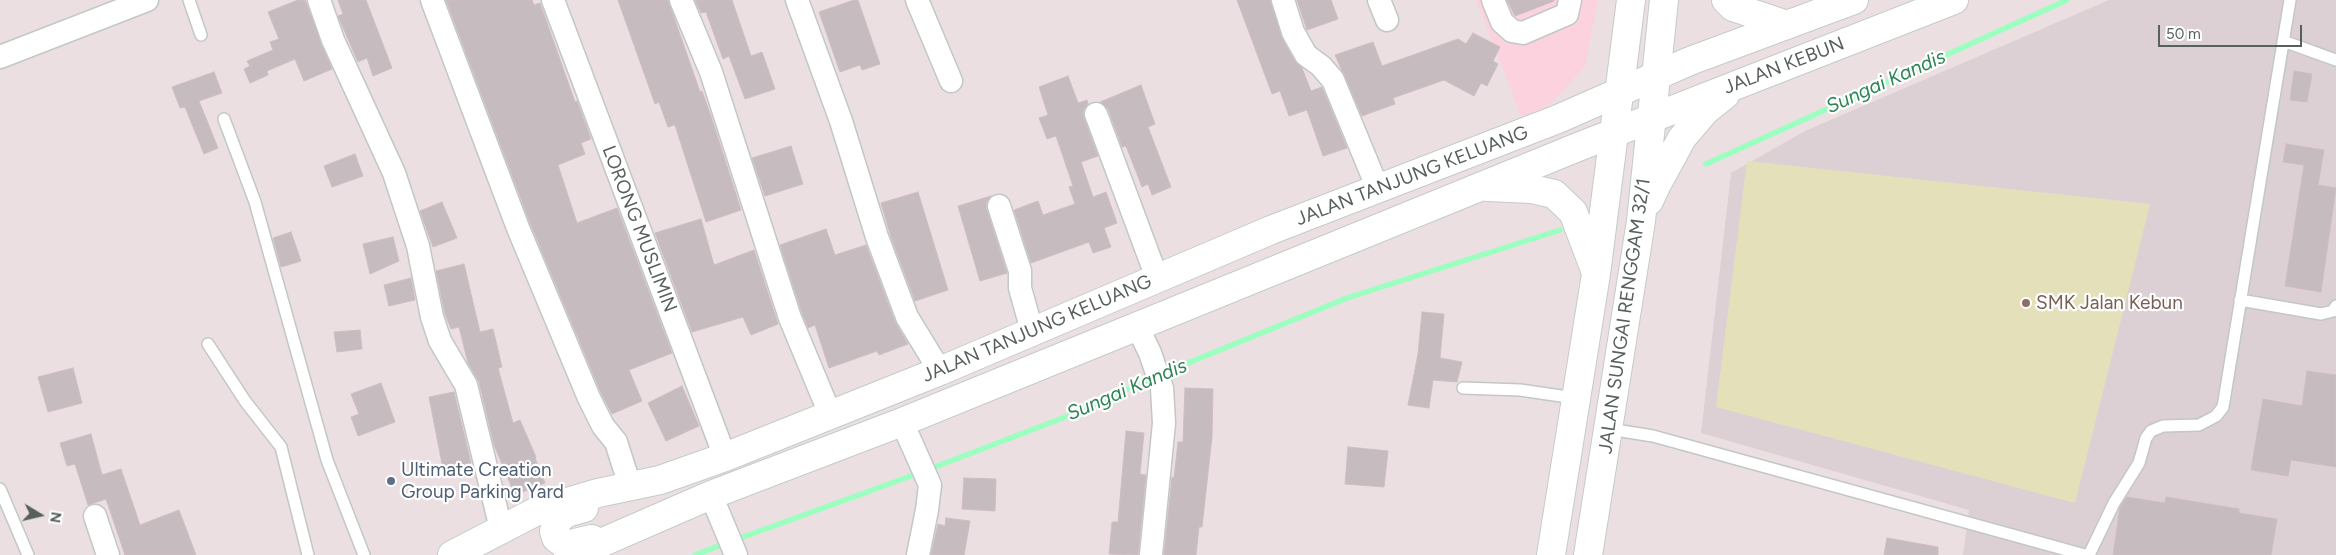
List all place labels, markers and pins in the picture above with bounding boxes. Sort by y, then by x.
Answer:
place label: SMK Jalan Kebun [2036,292,2183,314]
marker: SMK Jalan Kebun [2020,297,2032,309]
place label: Ultimate Creation Group Parking Yard [401,459,564,503]
marker: Ultimate Creation Group Parking Yard [385,475,397,487]

